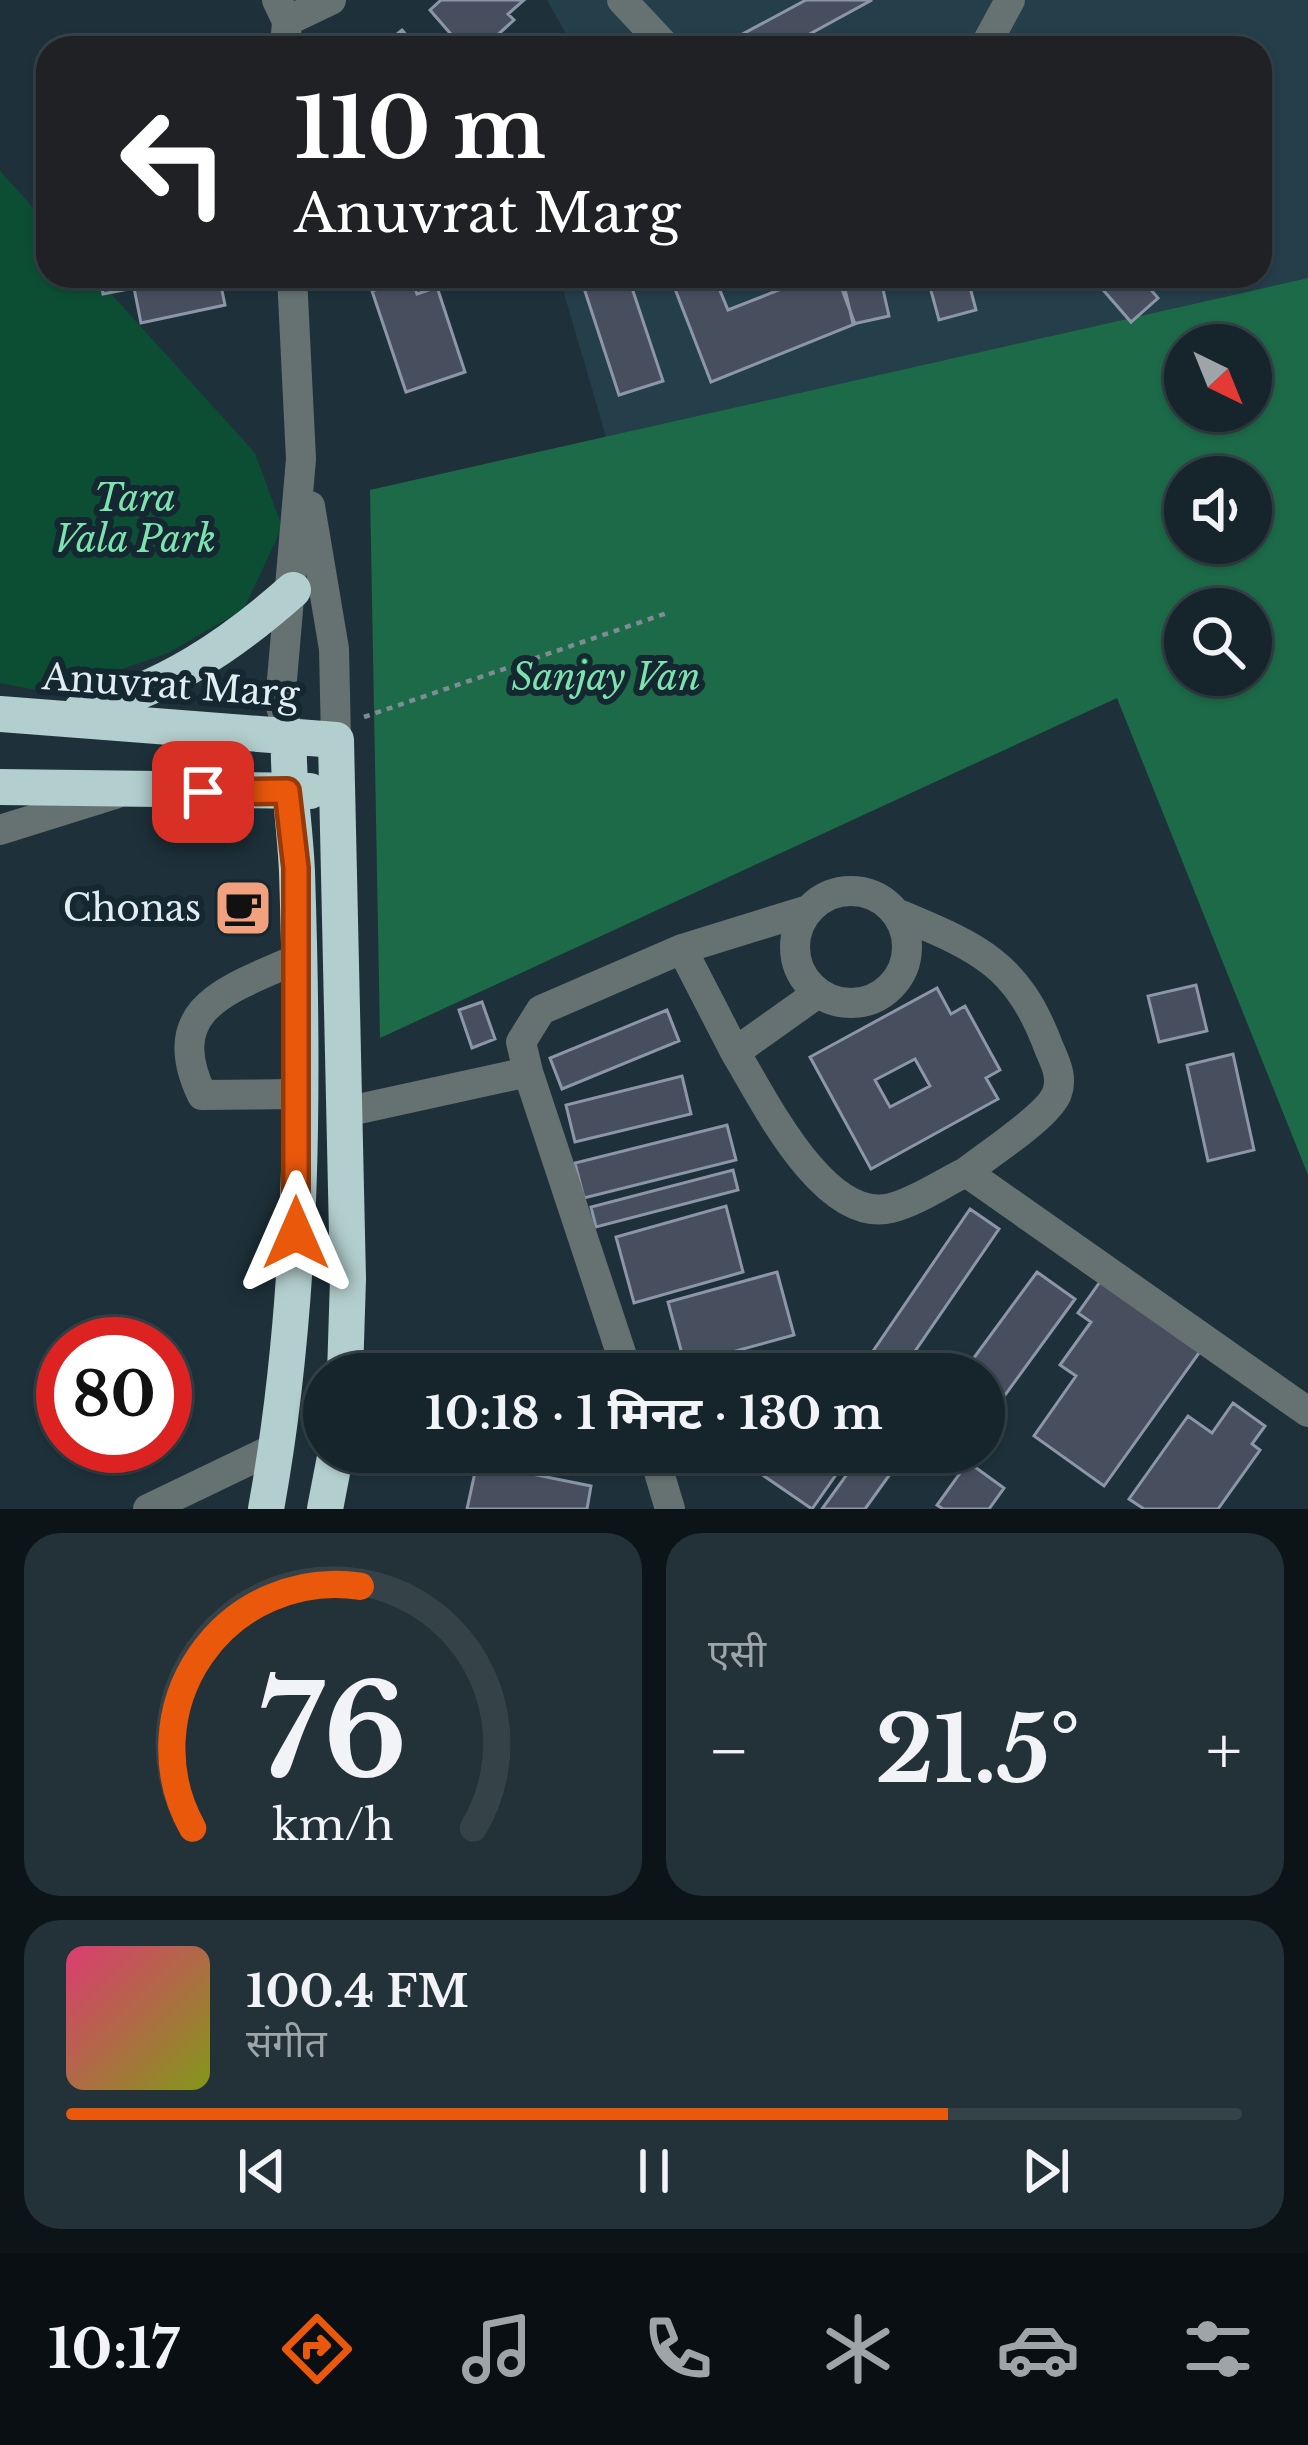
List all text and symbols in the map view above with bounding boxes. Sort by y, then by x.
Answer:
text: 110 m [294,77,546,181]
icon: left [96,84,252,240]
text: Anuvrat Marg [294,180,680,247]
north arrow [1164,324,1272,432]
map controls [1164,324,1272,696]
button: sound [1164,456,1272,564]
park label: Tara Vala Park [54,476,216,562]
button: search [1164,588,1272,696]
street label: Anuvrat Marg [40,654,301,717]
park label: Sanjay Van [512,655,700,700]
pin [152,741,254,843]
icon: arrive [170,759,236,825]
cafe icon: Chonas [212,877,274,939]
place label: Chonas [63,886,201,931]
position arrow [233,1170,359,1296]
speed limit sign: 80 [36,1317,192,1473]
text: 10:18 · 1 मिनट · 130 m [425,1385,883,1441]
text: एसी [708,1629,766,1678]
text: 76 [259,1656,407,1811]
text: 21.5° [875,1695,1080,1806]
text: − [708,1710,750,1792]
text: + [1206,1710,1242,1792]
text: km/h [272,1797,394,1851]
text: 100.4 FM [246,1963,469,2019]
text: संगीत [246,2019,327,2068]
icon: previous [229,2138,295,2204]
icon: pause [621,2138,687,2204]
icon: next [1013,2138,1079,2204]
icon: directions [275,2307,359,2391]
icon: music [455,2307,539,2391]
icon: phone [636,2307,720,2391]
icon: climate [816,2307,900,2391]
icon: car [996,2307,1080,2391]
icon: filters [1176,2307,1260,2391]
text: 10:17 [48,2316,179,2383]

